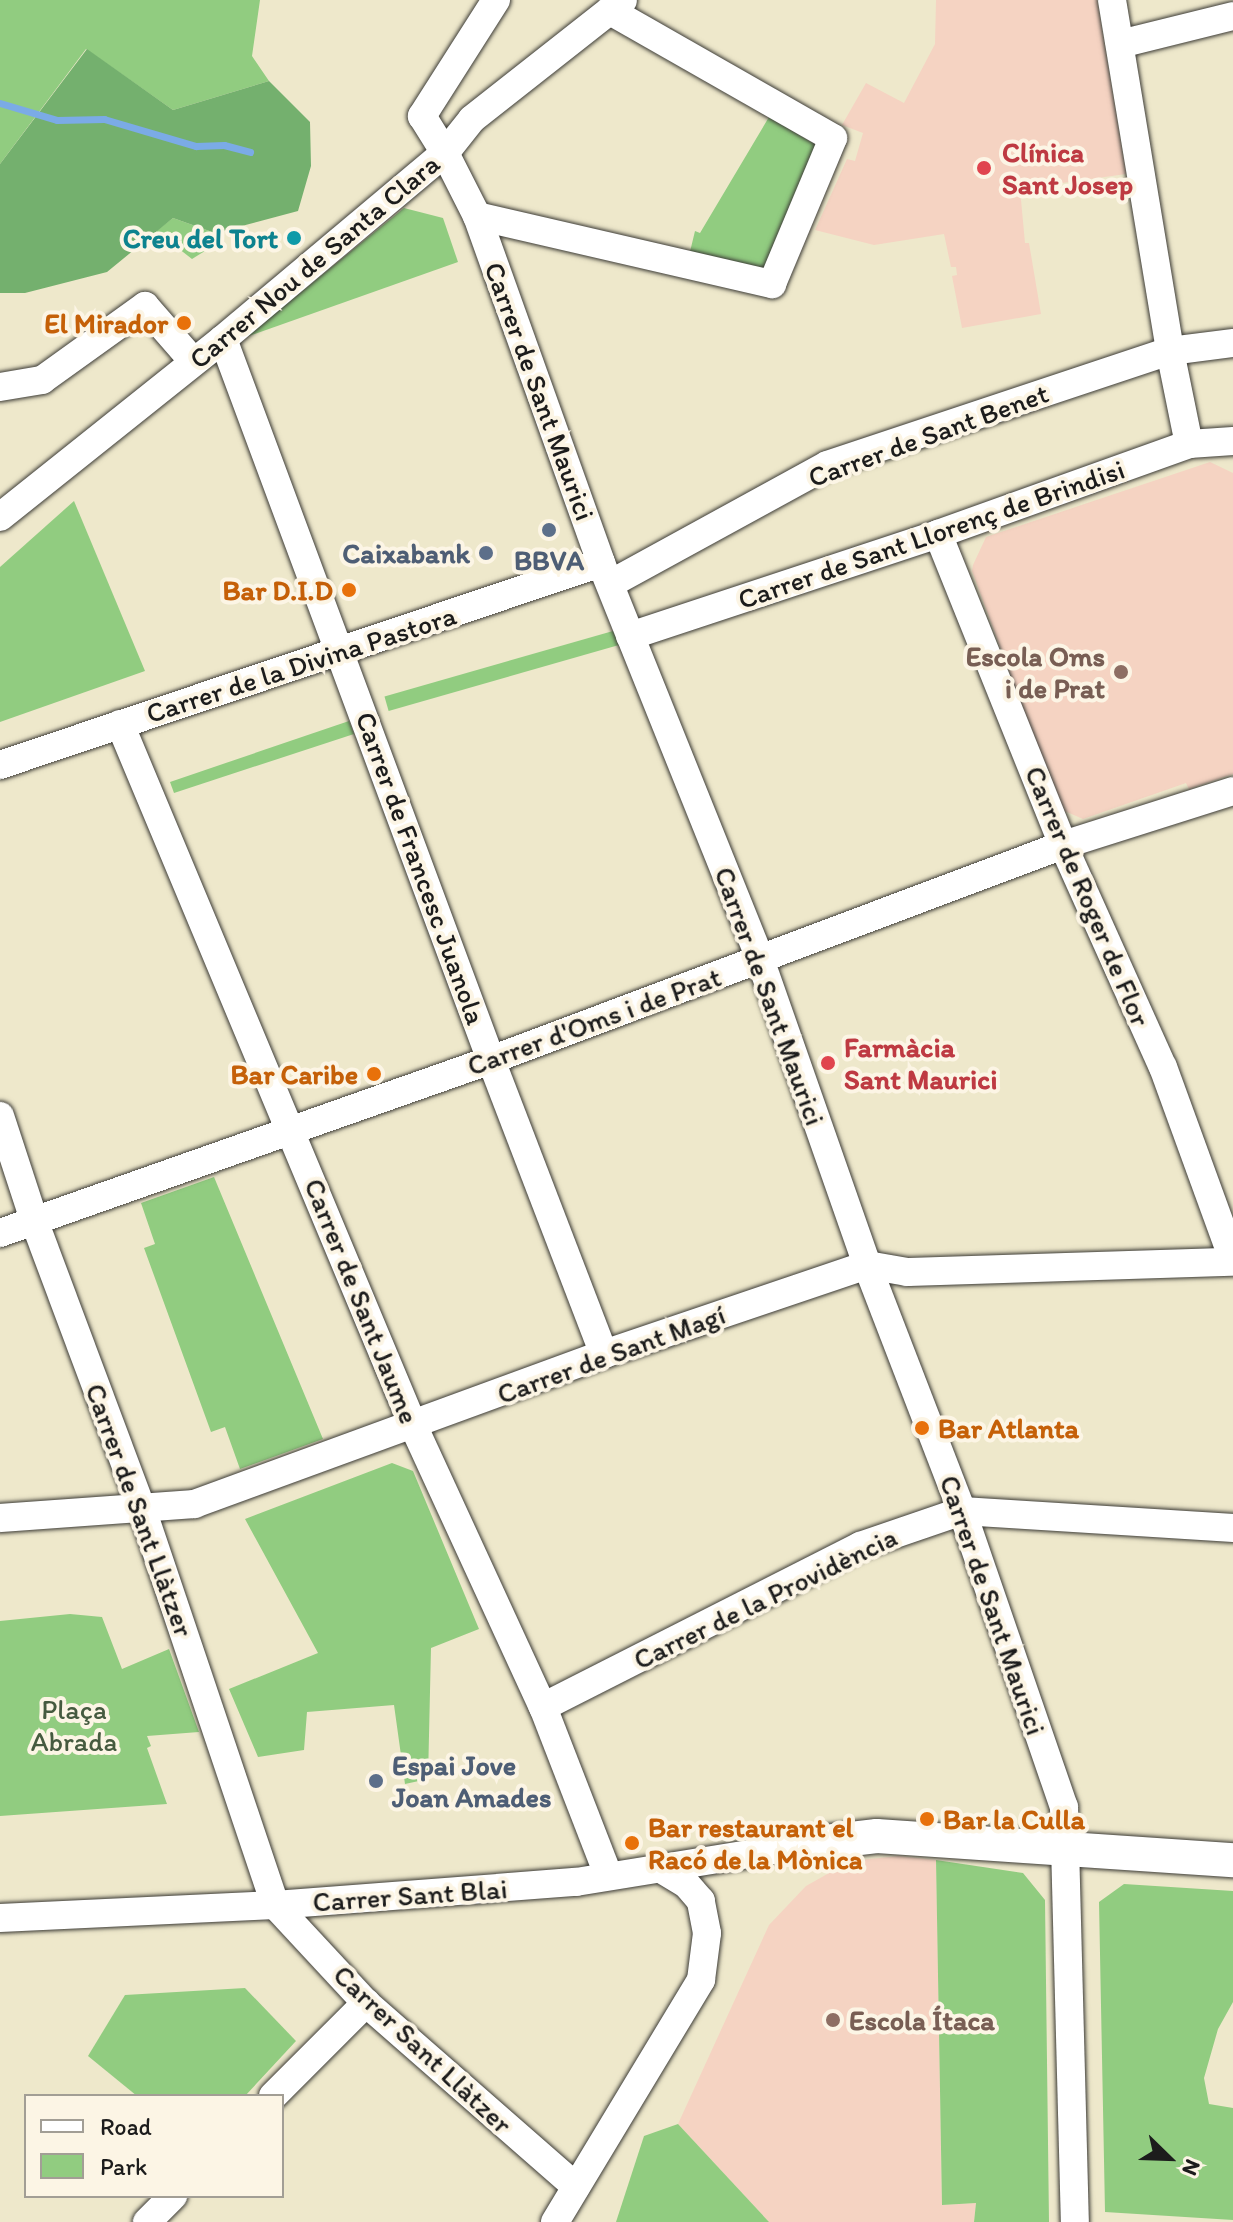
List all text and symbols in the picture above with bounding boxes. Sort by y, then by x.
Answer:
place label: Clínica Sant Josep [1002,135,1132,201]
street label: Carrer Nou de Santa Clara [182,146,446,376]
marker: Clínica Sant Josep [973,157,995,179]
place label: Creu del Tort [122,221,278,255]
marker: Creu del Tort [285,229,303,247]
street label: Carrer de Sant Maurici [478,257,602,525]
place label: El Mirador [44,306,168,340]
marker: El Mirador [175,314,193,332]
street label: Carrer de Sant Benet [803,376,1053,494]
street label: Carrer de Sant Llorenç de Brindisi [733,452,1129,616]
marker: BBVA [540,521,558,539]
place label: Caixabank [342,536,470,570]
place label: BBVA [514,543,584,577]
marker: Caixabank [477,544,495,562]
place label: Bar D.I.D [222,573,333,607]
marker: Bar D.I.D [340,581,358,599]
street label: Carrer de la Divina Pastora [142,598,460,730]
place label: Escola Oms i de Prat [966,639,1105,705]
marker: Escola Oms i de Prat [1112,663,1130,681]
street label: Carrer de Francesc Juanola [349,708,493,1028]
street label: Carrer de Roger de Flor [1018,762,1158,1030]
street label: Carrer de Sant Maurici [708,862,832,1130]
street label: Carrer d'Oms i de Prat [462,959,726,1083]
place label: Farmàcia Sant Maurici [844,1030,997,1096]
marker: Farmàcia Sant Maurici [819,1054,837,1072]
place label: Bar Caribe [229,1057,358,1091]
marker: Bar Caribe [365,1065,383,1083]
street label: Carrer de Sant Jaume [297,1173,427,1429]
street label: Carrer de Sant Magí [492,1297,730,1411]
street label: Carrer de Sant Llàtzer [78,1379,202,1641]
place label: Bar Atlanta [938,1411,1079,1445]
marker: Bar Atlanta [913,1419,931,1437]
street label: Carrer de Sant Maurici [933,1471,1053,1739]
street label: Carrer de la Providència [628,1520,902,1676]
park label: Plaça Abrada [31,1692,117,1758]
place label: Espai Jove Joan Amades [392,1748,552,1814]
marker: Espai Jove Joan Amades [367,1772,385,1790]
place label: Bar la Culla [943,1802,1085,1836]
place label: Bar restaurant el Racó de la Mònica [648,1810,863,1876]
marker: Bar la Culla [918,1810,936,1828]
marker: Bar restaurant el Racó de la Mònica [623,1834,641,1852]
street label: Carrer Sant Blai [311,1871,509,1919]
street label: Carrer Sant Llàtzer [327,1957,519,2141]
place label: Escola Ítaca [849,2003,994,2037]
marker: Escola Ítaca [824,2011,842,2029]
legend [24,2094,284,2198]
text: Road [100,2112,152,2141]
north arrow [1129,2118,1209,2198]
text: Park [100,2152,147,2181]
text: N [1176,2155,1207,2180]

